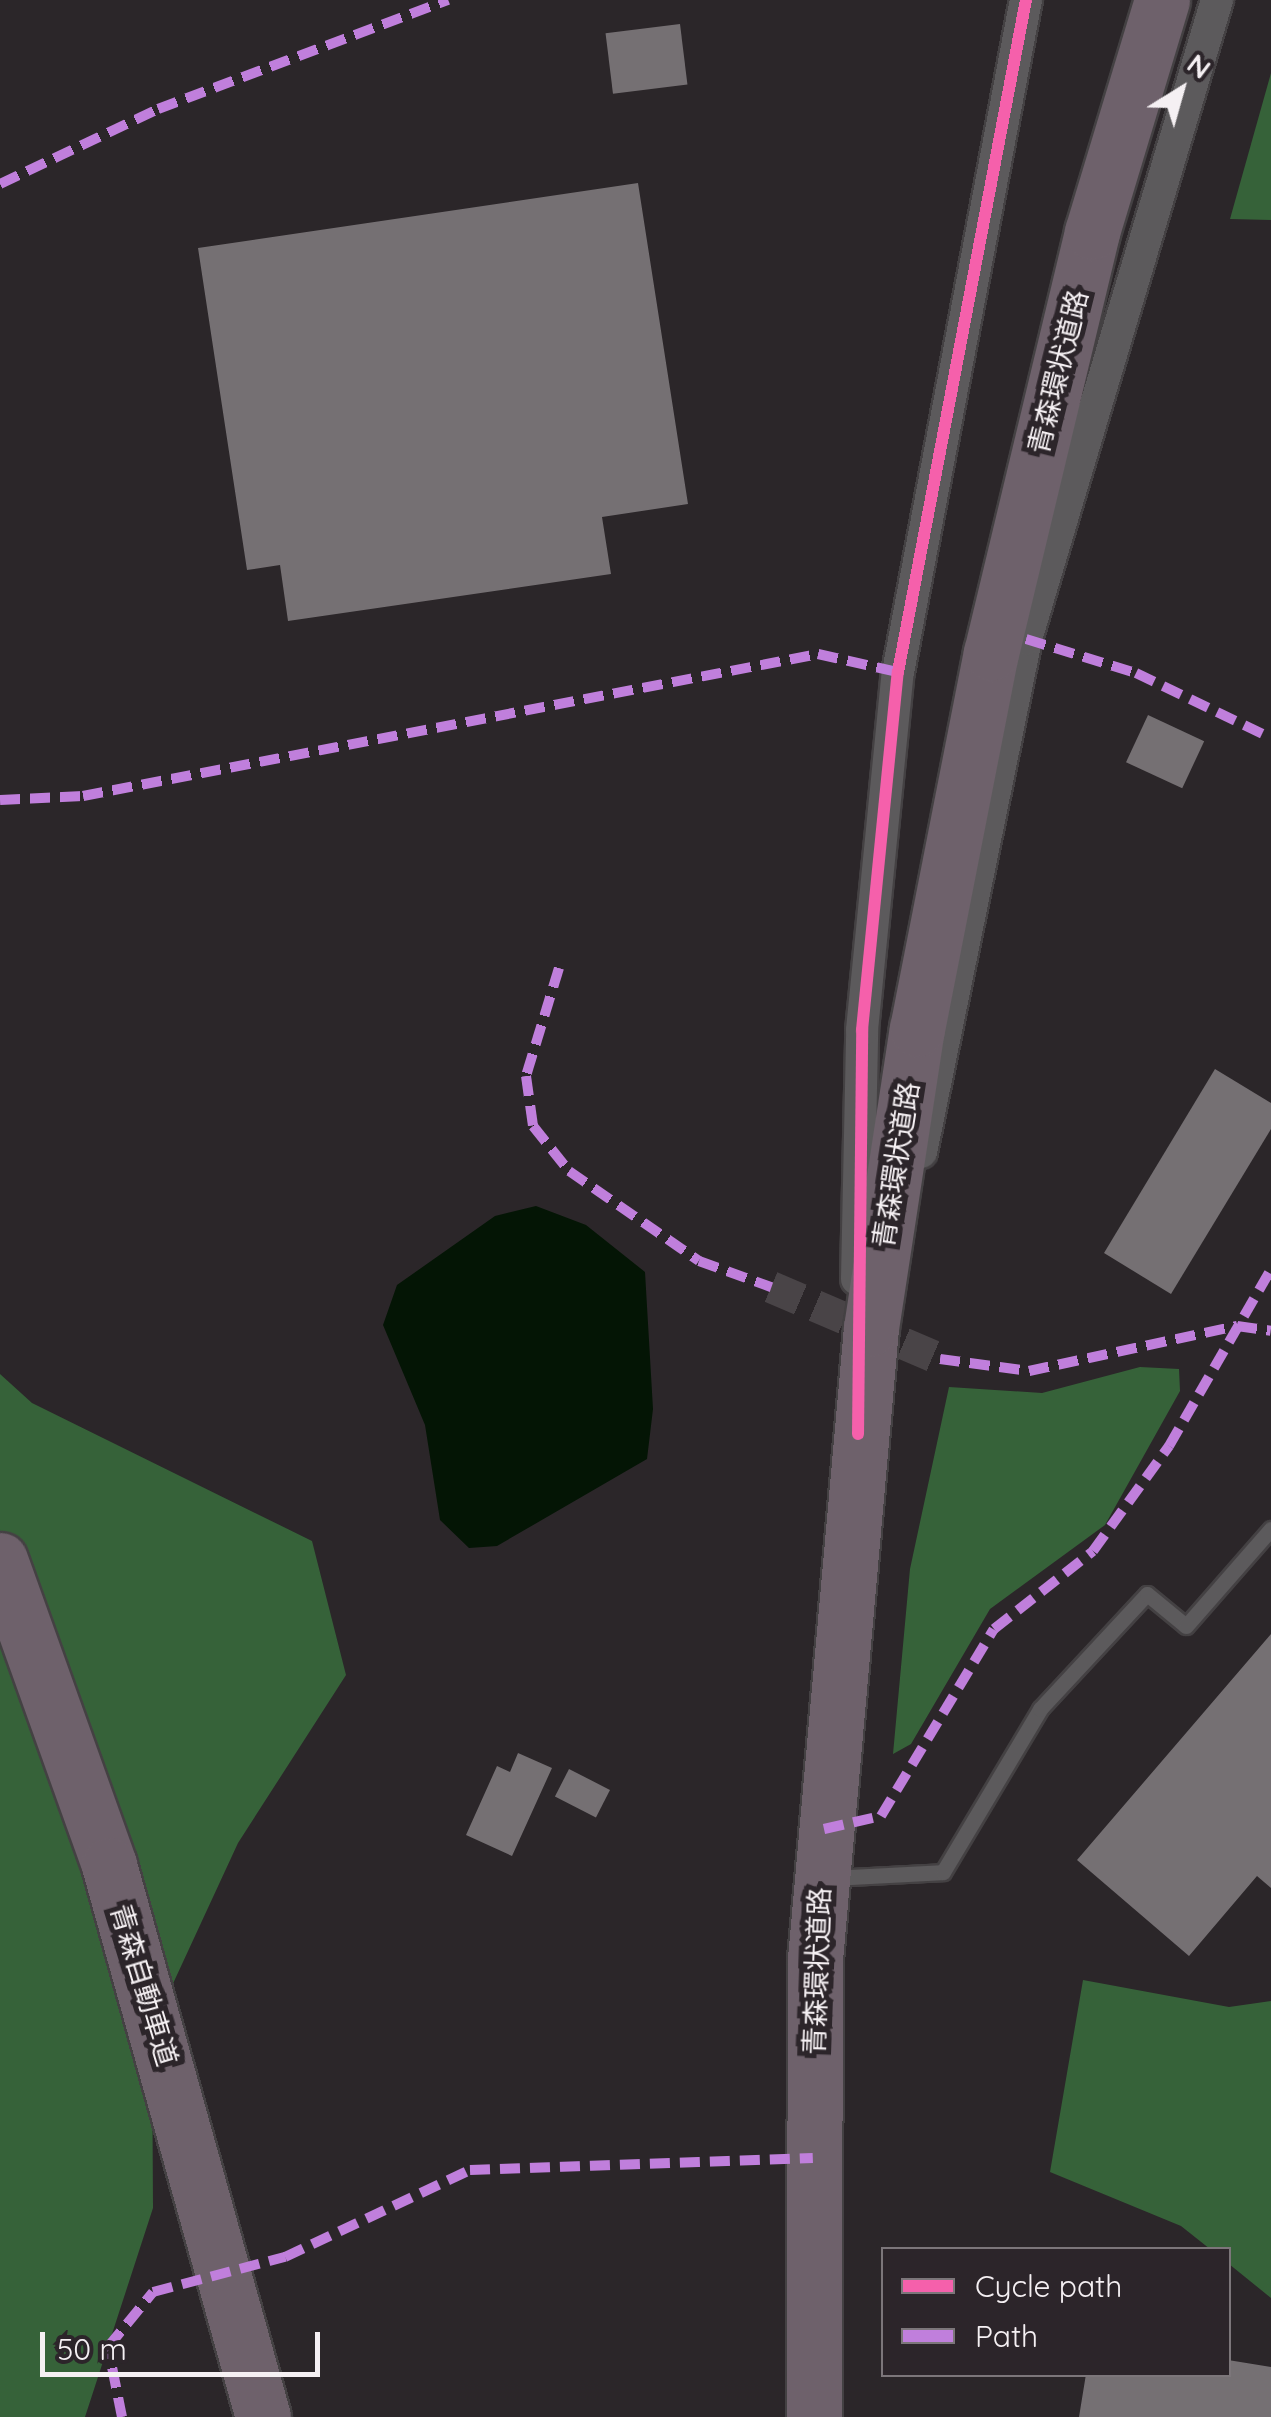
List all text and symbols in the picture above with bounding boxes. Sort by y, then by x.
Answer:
north arrow [1131,40,1231,140]
text: N [1181,45,1218,86]
street label: 青森環状道路 [1021,286,1095,458]
street label: 青森環状道路 [866,1079,926,1251]
street label: 青森環状道路 [797,1886,837,2056]
street label: 青森自動車道 [103,1900,185,2070]
legend [881,2247,1231,2377]
text: Cycle path [975,2267,1122,2305]
scale bar [45,2312,325,2374]
text: Path [975,2317,1038,2355]
text: 50 m [57,2330,127,2368]

